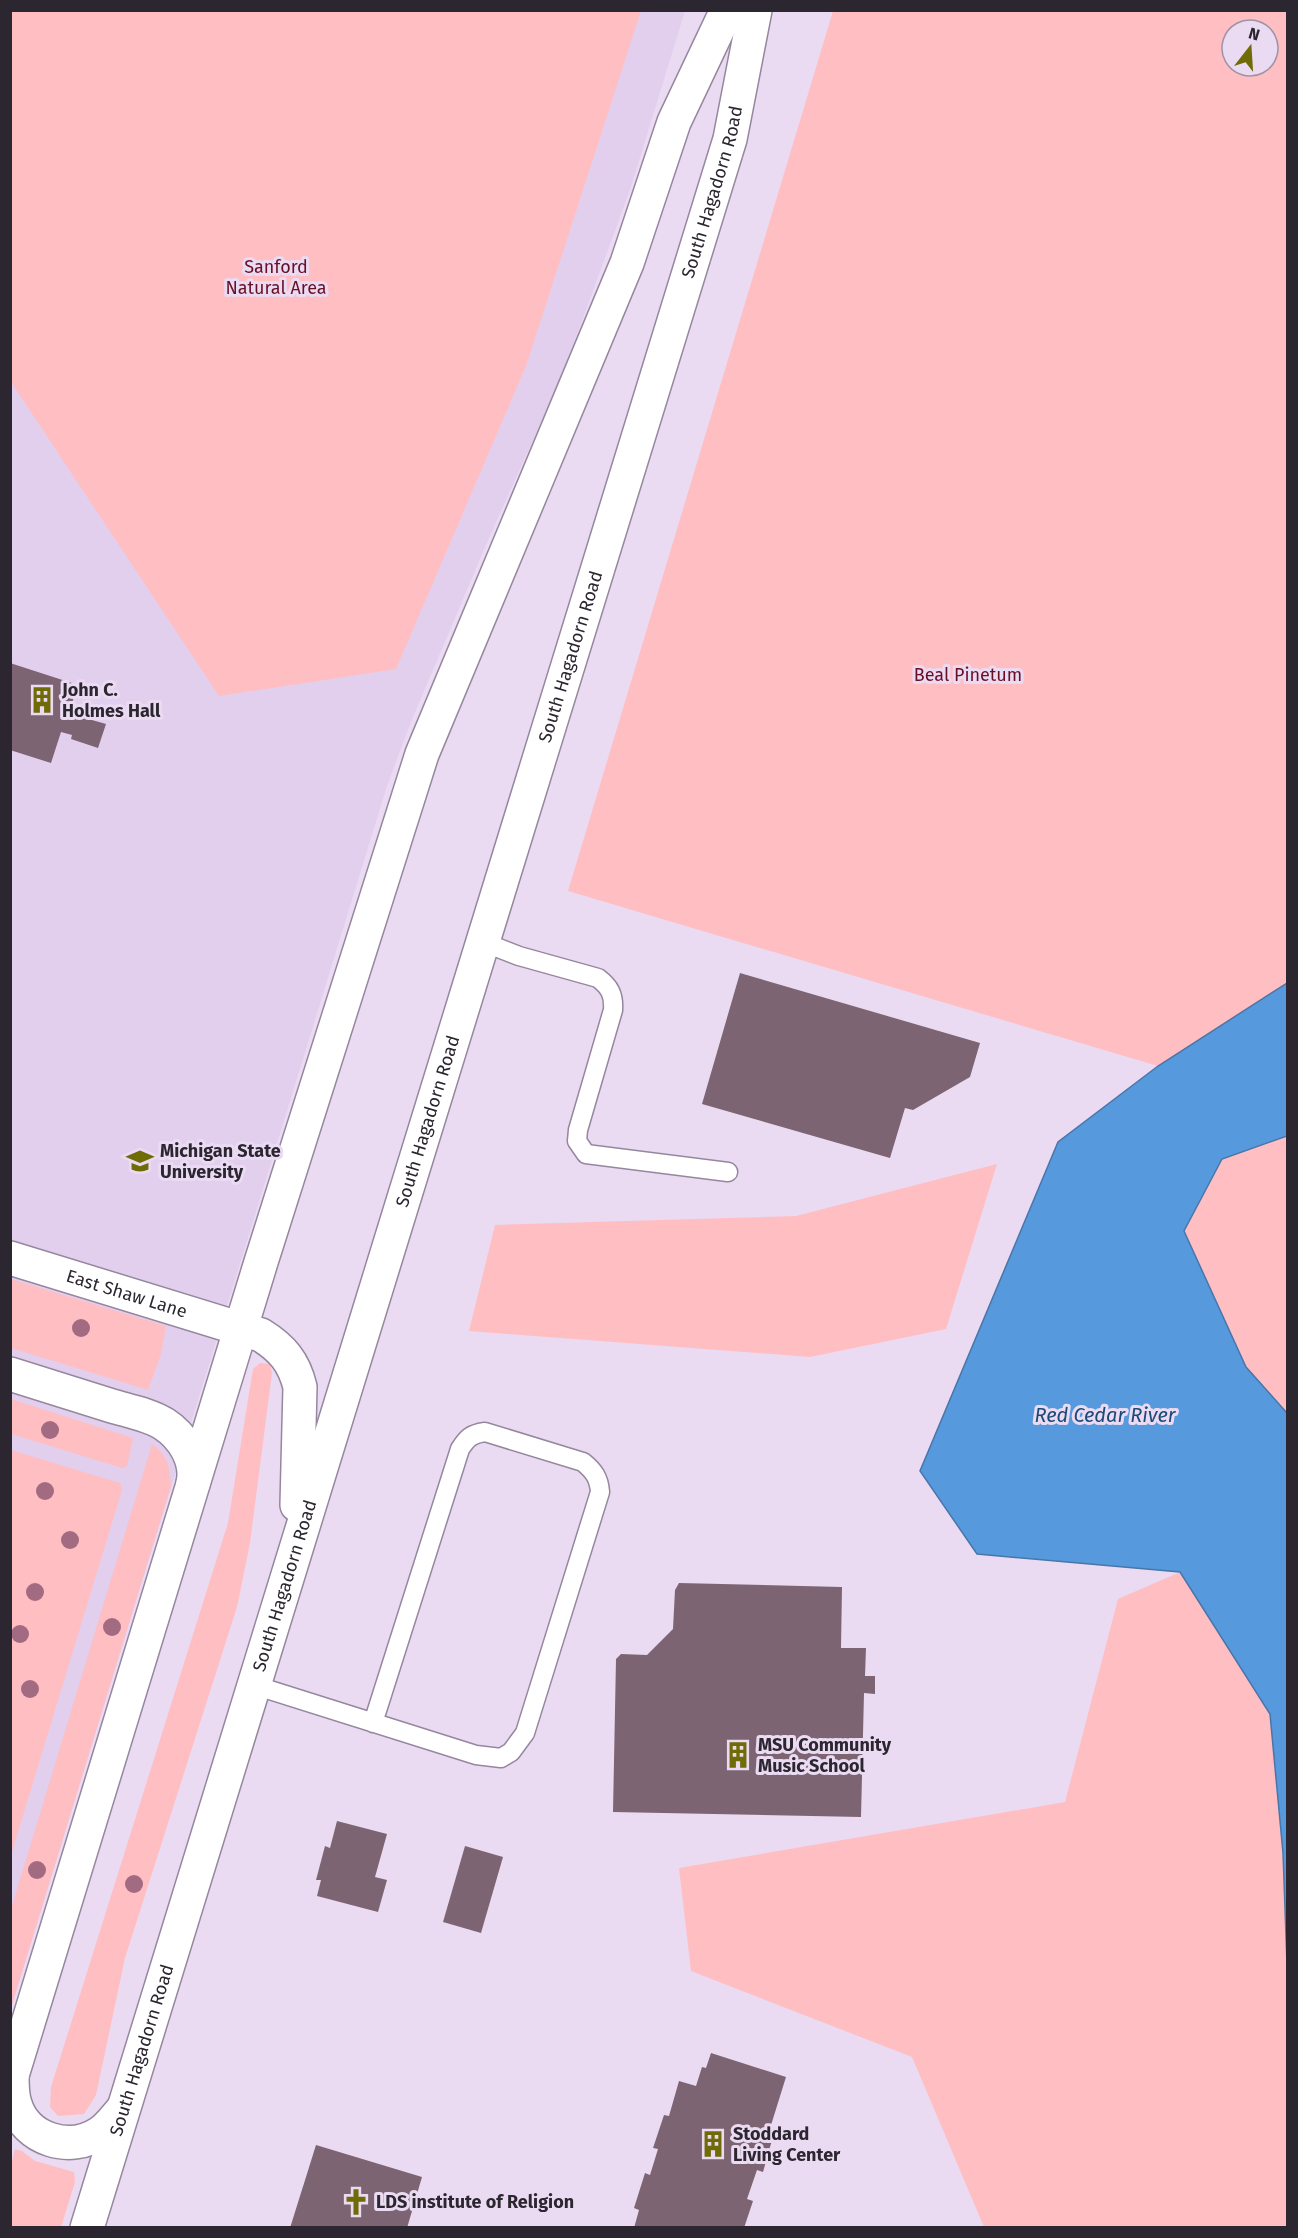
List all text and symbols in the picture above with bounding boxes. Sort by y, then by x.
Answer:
north arrow [1220,18,1280,78]
text: N [1246,23,1262,45]
street label: South Hagadorn Road [677,104,747,281]
park label: Sanford Natural Area [225,256,327,299]
street label: South Hagadorn Road [534,568,607,745]
park label: Beal Pinetum [914,664,1022,686]
place label: John C. Holmes Hall [61,679,161,722]
building icon: John C. Holmes Hall [27,685,57,715]
street label: South Hagadorn Road [391,1033,464,1210]
place label: Michigan State University [160,1140,281,1183]
school or university icon: Michigan State University [125,1146,155,1176]
street label: East Shaw Lane [63,1265,190,1323]
water label: Red Cedar River [1035,1403,1177,1427]
street label: South Hagadorn Road [248,1497,321,1674]
place label: MSU Community Music School [758,1734,892,1777]
building icon: MSU Community Music School [723,1740,753,1770]
street label: South Hagadorn Road [105,1962,178,2139]
place label: Stoddard Living Center [733,2123,841,2166]
building icon: Stoddard Living Center [698,2129,728,2159]
church icon: LDS institute of Religion [341,2187,371,2217]
place label: LDS institute of Religion [376,2191,574,2213]

